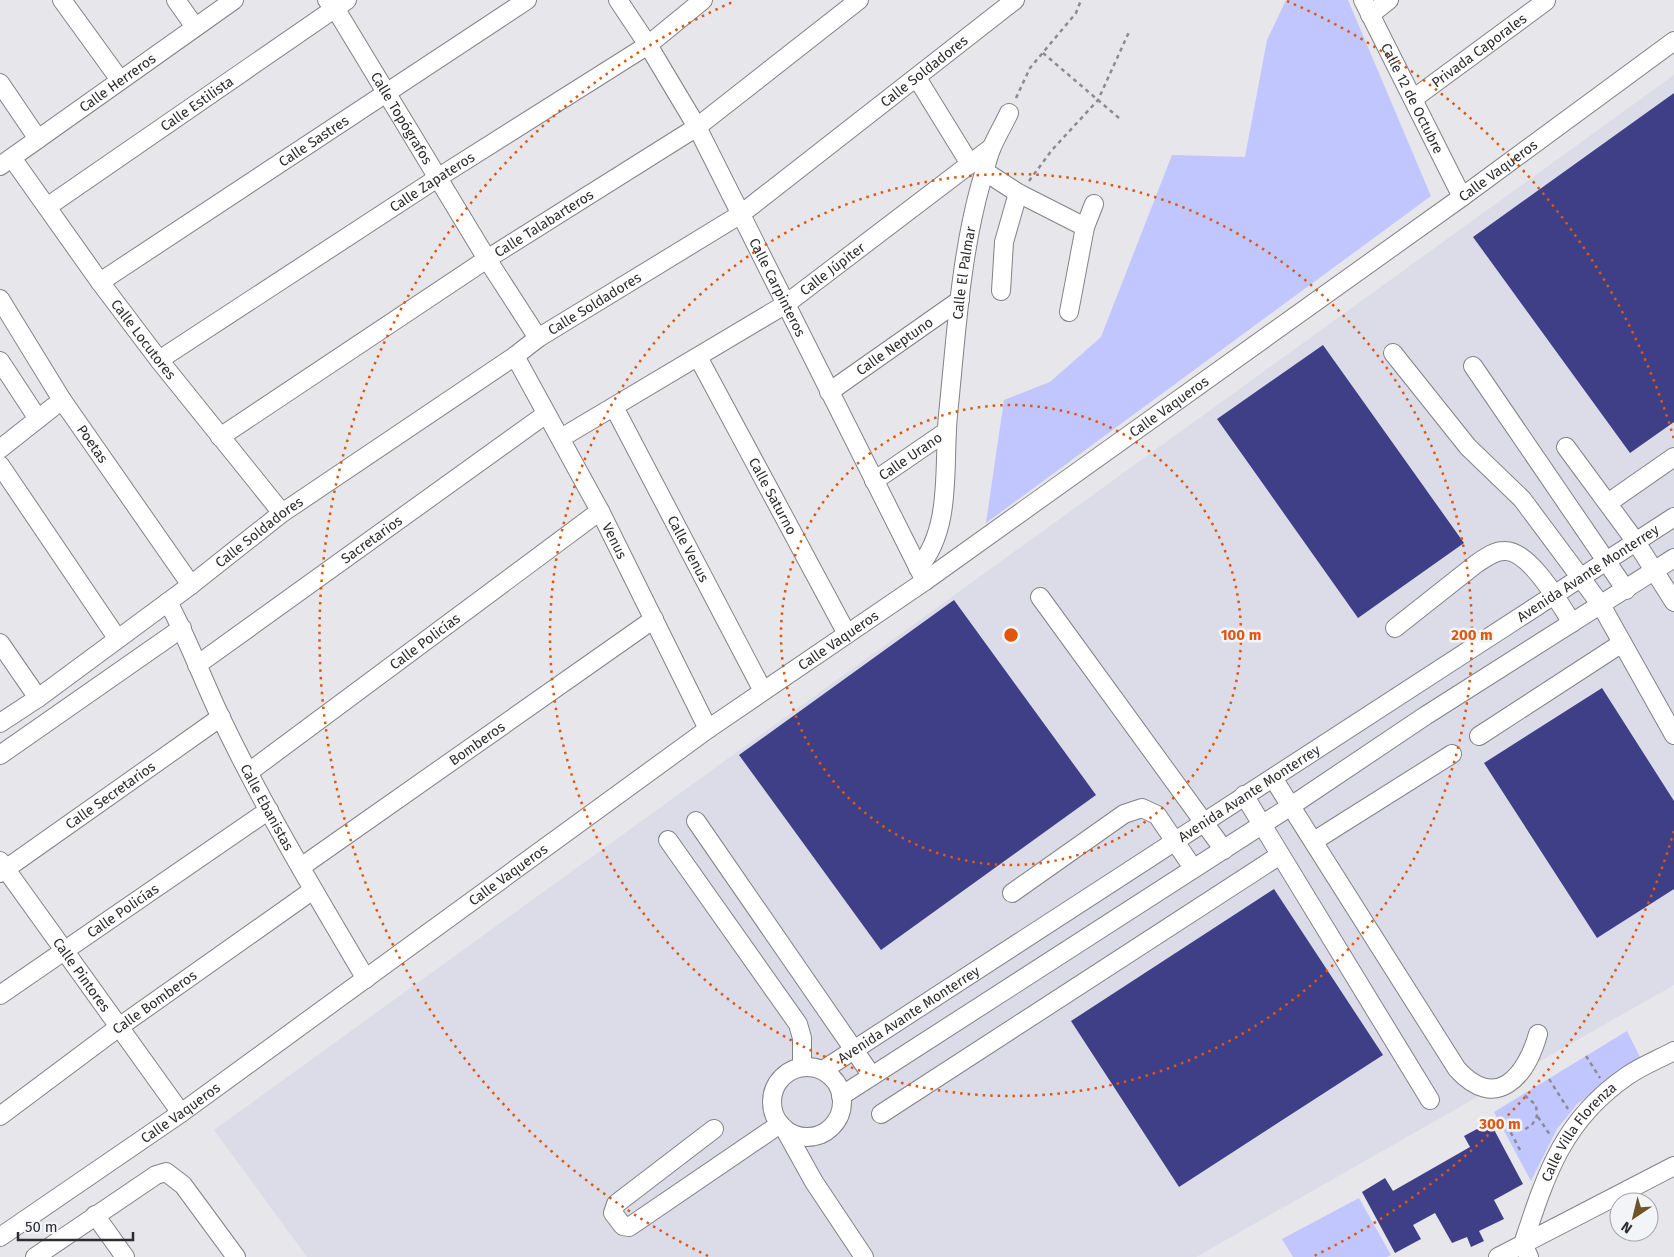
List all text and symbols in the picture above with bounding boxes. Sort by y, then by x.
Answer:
street label: Privada Caporales [1428,10,1530,91]
street label: Calle Soldadores [877,32,972,111]
street label: Calle 12 de Octubre [1377,40,1447,157]
street label: Calle Herreros [76,50,160,116]
street label: Calle Topógrafos [367,69,436,168]
street label: Calle Estilista [157,73,237,135]
street label: Calle Sastres [276,112,353,171]
street label: Calle Vaqueros [1456,136,1541,205]
street label: Calle Zapateros [387,149,478,216]
street label: Calle Talabarteros [491,186,597,261]
street label: Calle El Palmar [949,224,980,320]
street label: Calle Carpinteros [745,235,809,340]
street label: Calle Júpiter [797,239,869,299]
street label: Calle Soldadores [545,269,645,339]
street label: Calle Locutores [107,296,180,383]
street label: Calle Neptuno [853,314,936,379]
street label: Calle Vaqueros [1126,373,1213,441]
street label: Poetas [73,422,112,467]
street label: Calle Urano [876,429,945,484]
street label: Calle Saturno [745,455,800,538]
street label: Calle Soldadores [212,493,307,571]
street label: Sacretarios [338,512,406,568]
street label: Calle Venus [663,513,713,585]
street label: Venus [598,520,631,562]
street label: Avenida Avante Monterrey [1514,521,1662,626]
street label: Calle Vaqueros [795,607,882,674]
street label: Calle Policías [387,610,464,673]
centre of rings [1002,626,1020,644]
text: 100 m [1221,626,1261,644]
text: 200 m [1451,626,1493,644]
street label: Bomberos [446,718,509,769]
street label: Avenida Avante Monterrey [1175,741,1323,846]
street label: Calle Secretarios [62,758,159,833]
street label: Calle Ebanistas [236,761,297,854]
street label: Calle Vaqueros [466,840,551,910]
street label: Calle Policías [84,880,163,942]
street label: Calle Pintores [49,935,114,1016]
street label: Avenida Avante Monterrey [835,962,983,1067]
street label: Calle Bomberos [109,967,200,1038]
street label: Calle Vaqueros [138,1079,224,1147]
street label: Calle Villa Florenza [1538,1079,1620,1184]
text: 300 m [1478,1115,1521,1133]
north arrow [1609,1192,1659,1242]
scale bar [18,1210,132,1242]
text: 50 m [25,1218,58,1236]
text: N [1618,1218,1636,1237]

